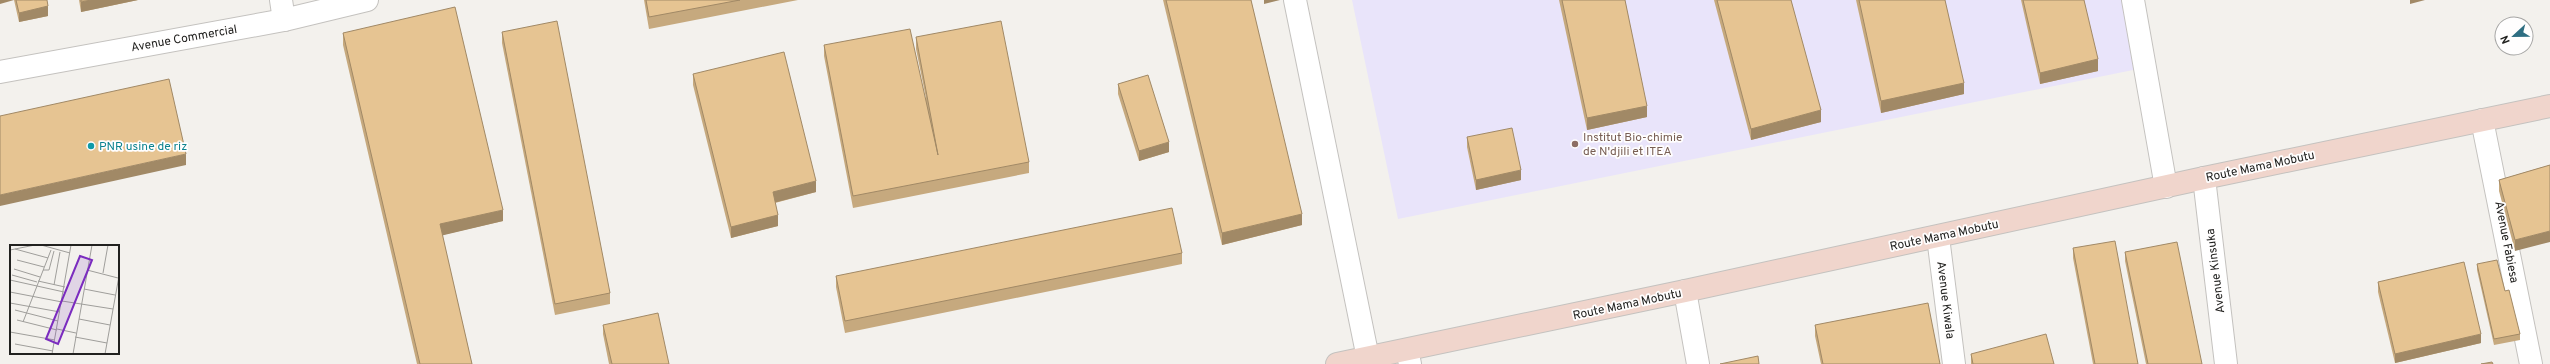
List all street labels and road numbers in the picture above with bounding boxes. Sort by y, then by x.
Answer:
street label: Avenue Commercial [130,22,239,56]
street label: Route Mama Mobutu [2204,148,2316,186]
street label: Avenue Fabiesa [2490,200,2522,284]
street label: Route Mama Mobutu [1888,217,2000,255]
street label: Avenue Kinsuka [2203,228,2229,314]
street label: Avenue Kiwala [1932,260,1958,340]
street label: Route Mama Mobutu [1571,286,1683,324]

